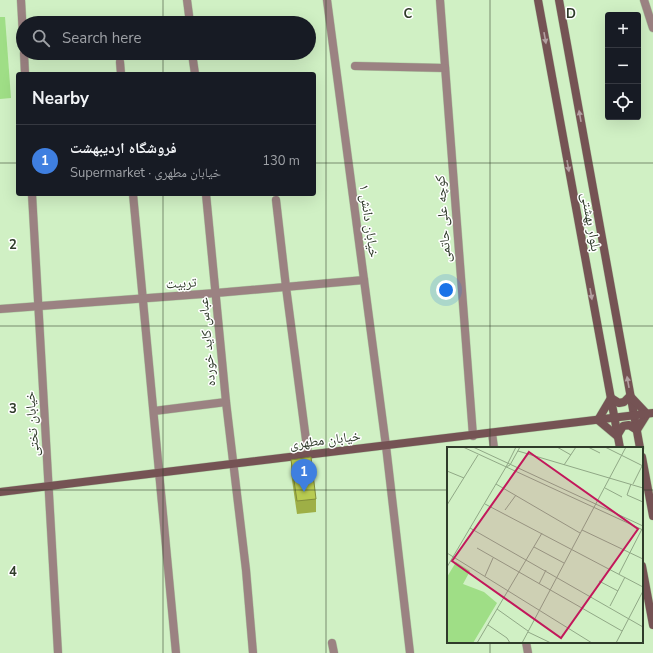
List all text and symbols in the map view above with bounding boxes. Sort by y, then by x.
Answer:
text: C [404,5,413,23]
text: D [566,5,576,23]
map controls [605,12,641,120]
button: + [605,12,641,48]
search box [16,16,316,60]
icon: search [30,27,52,49]
text: Search here [62,28,142,48]
one-way arrow [542,32,548,44]
button: − [605,48,641,84]
button: locate [605,84,641,120]
text: Nearby [32,87,89,110]
one-way arrow [577,110,583,123]
text: فروشگاه اردیبهشت [70,138,177,158]
text: 1 [41,152,49,170]
text: 130 m [262,152,300,170]
one-way arrow [565,160,571,172]
text: Supermarket · خیابان مطهری [70,164,221,182]
street label: کوچه علی حاتمی [430,174,456,263]
street label: خیابان دانش ۱ [354,183,384,259]
street label: بلوار بهشتی [576,191,606,253]
text: 2 [9,236,17,254]
street label: تربیت [165,272,197,294]
your location [436,280,456,300]
one-way arrow [588,288,594,300]
street label: عباس کاید خورده [194,297,220,387]
one-way arrow [624,376,630,388]
street label: خیابان تختی [20,391,44,457]
text: 3 [9,400,17,418]
street label: خیابان مطهری [288,426,362,454]
inset map [447,447,643,643]
pin: 1 [291,459,317,492]
text: 4 [9,563,17,581]

